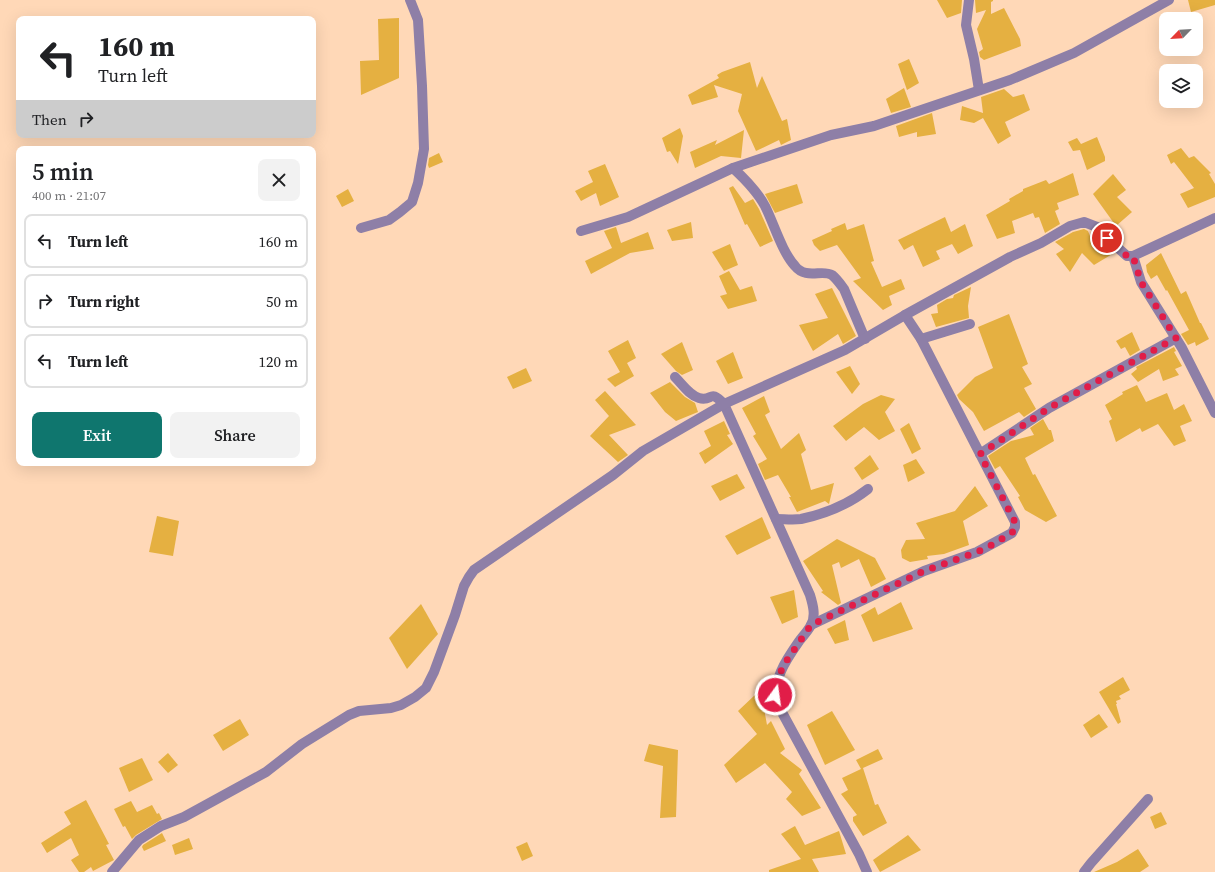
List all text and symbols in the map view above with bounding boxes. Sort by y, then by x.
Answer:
north arrow [1159,12,1203,56]
map controls [1159,12,1203,108]
text: 160 m [98,27,175,65]
icon: left [32,32,84,84]
text: Turn left [98,63,168,88]
button: layers [1159,64,1203,108]
icon: right [75,108,97,130]
text: Then [32,109,67,130]
text: 5 min [32,155,94,188]
button: close [258,159,300,201]
text: 400 m · 21:07 [32,187,106,204]
pin [1090,221,1124,255]
icon: arrive [1096,227,1118,249]
icon: left [34,230,56,252]
text: Turn left [68,231,128,252]
text: 160 m [258,231,298,252]
icon: right [34,290,56,312]
text: Turn right [68,291,140,312]
text: 50 m [266,291,298,312]
icon: left [34,350,56,372]
text: Turn left [68,351,128,372]
text: 120 m [258,351,298,372]
button: Exit [32,412,162,458]
button: Share [170,412,300,458]
position arrow [754,674,796,716]

